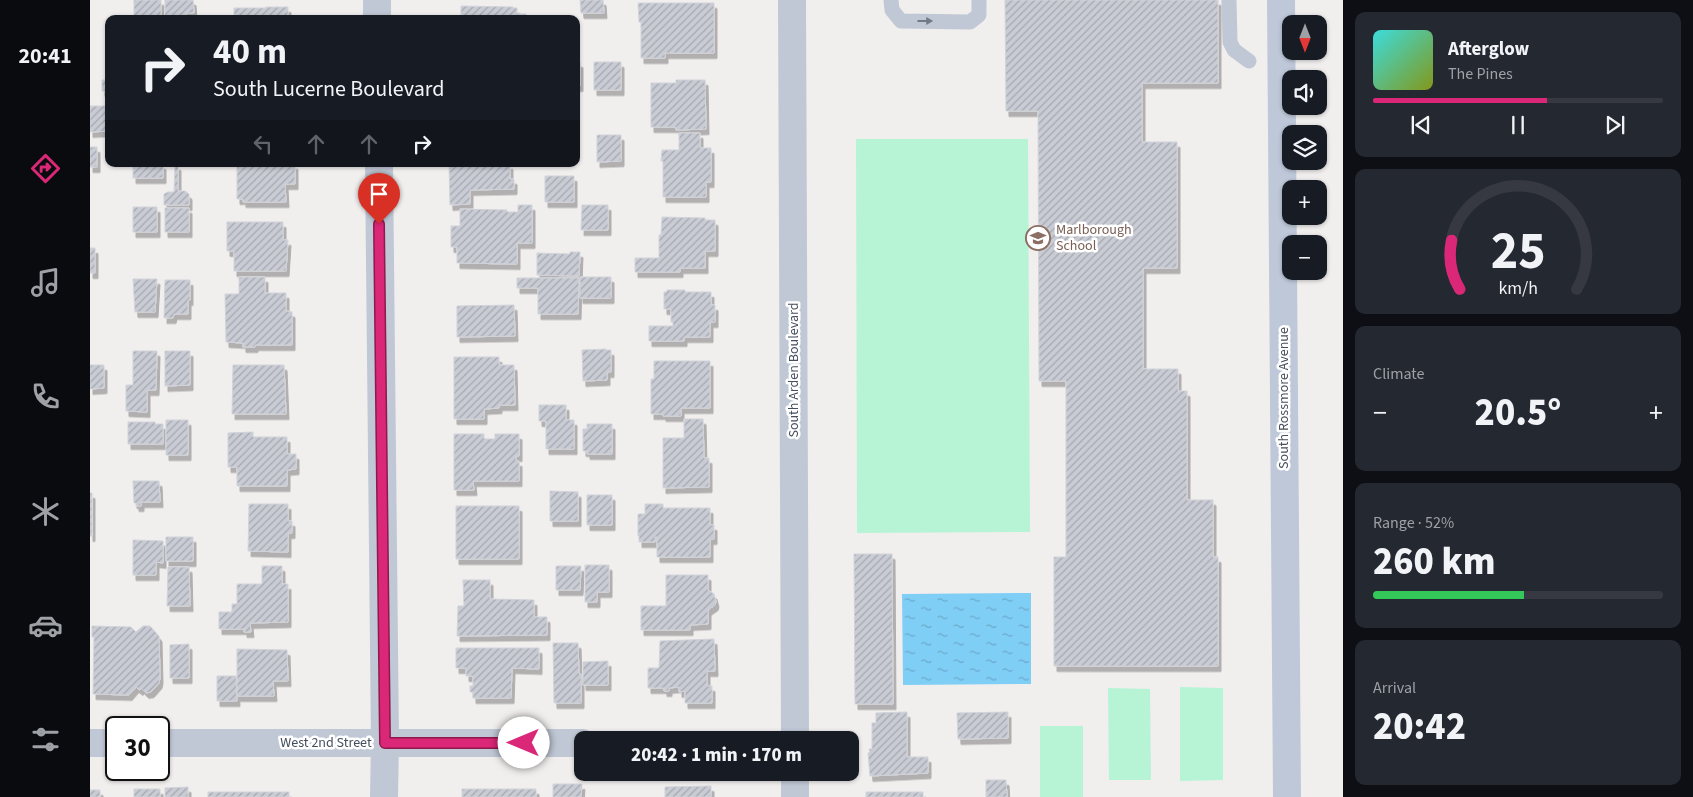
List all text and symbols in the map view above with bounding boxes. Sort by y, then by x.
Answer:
north arrow [1282,15,1328,60]
map controls [1282,15,1327,280]
one-way arrow [917,17,933,25]
text: 40 m [213,27,287,77]
icon: right [130,35,195,100]
text: Afterglow [1448,36,1529,63]
text: 20:41 [18,40,72,72]
text: The Pines [1448,63,1513,85]
button: sound [1282,70,1327,115]
text: South Lucerne Boulevard [213,73,444,105]
icon: previous [1407,111,1435,139]
icon: pause [1504,111,1532,139]
icon: next [1601,111,1629,139]
button: layers [1282,125,1327,170]
icon: left [249,130,277,158]
icon: ahead [302,130,330,158]
icon: ahead [355,130,383,158]
icon: right [408,130,436,158]
icon: directions [28,151,63,186]
pin [358,173,400,224]
icon: arrive [365,180,393,208]
button: + [1282,180,1327,225]
text: 25 [1491,215,1545,289]
place label: Marlborough School [1056,220,1132,256]
school or university icon: Marlborough School [1025,225,1051,251]
button: − [1282,235,1327,280]
icon: music [28,265,63,300]
text: km/h [1498,276,1538,301]
street label: South Arden Boulevard [784,302,804,438]
street label: South Rossmore Avenue [1274,327,1294,469]
text: Climate [1373,363,1424,385]
icon: phone [28,379,63,414]
text: 20.5° [1475,386,1561,440]
text: − [1373,393,1387,433]
text: + [1649,393,1663,433]
icon: climate [28,494,63,529]
text: Range · 52% [1373,512,1454,534]
text: 260 km [1373,535,1495,589]
icon: car [28,608,63,643]
text: Arrival [1373,677,1416,699]
text: 20:42 [1373,700,1466,754]
speed limit sign: 30 [105,716,170,781]
position arrow [497,716,549,768]
icon: filters [28,722,63,757]
street label: West 2nd Street [280,733,372,753]
text: 20:42 · 1 min · 170 m [631,742,802,769]

